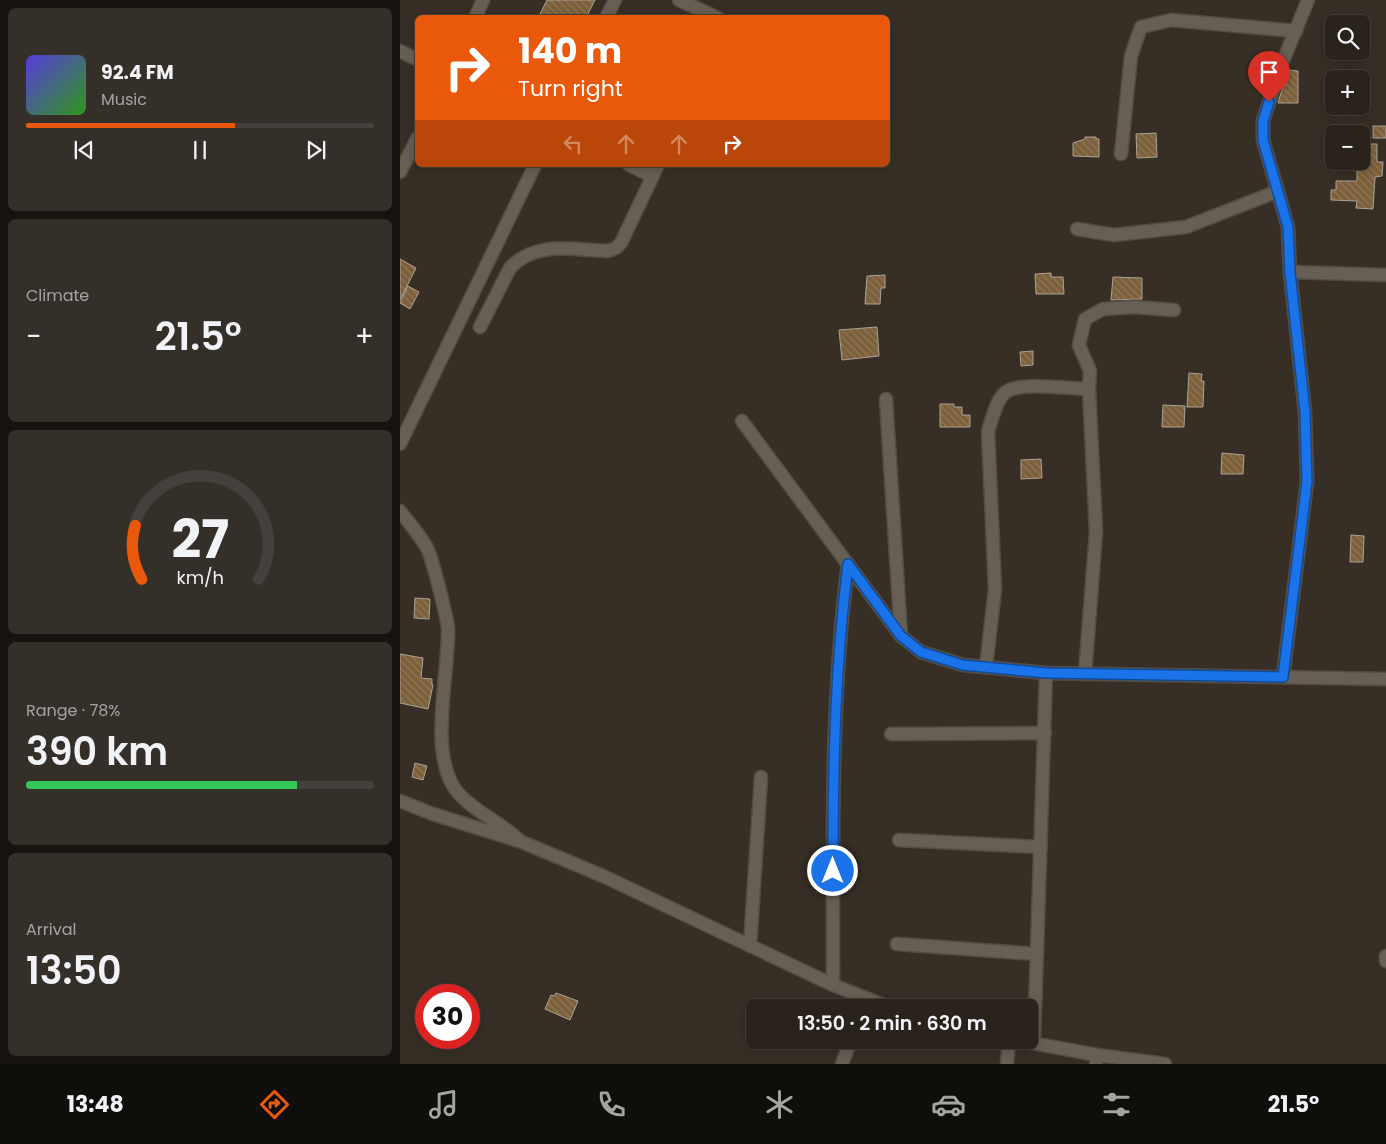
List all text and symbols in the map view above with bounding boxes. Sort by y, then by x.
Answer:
map controls [1325,15,1370,170]
button: search [1325,15,1370,60]
text: 140 m [518,26,622,75]
icon: right [435,35,500,100]
pin [1248,51,1290,102]
icon: arrive [1255,58,1283,86]
text: 92.4 FM [101,59,174,86]
button: + [1325,70,1370,115]
text: Turn right [518,73,623,104]
text: Music [101,88,147,111]
button: − [1325,125,1370,170]
icon: left [559,130,587,158]
icon: ahead [612,130,640,158]
icon: ahead [665,130,693,158]
icon: right [718,130,746,158]
icon: previous [70,136,98,164]
icon: pause [186,136,214,164]
icon: next [302,136,330,164]
text: Climate [26,284,89,307]
text: 21.5° [155,310,242,363]
text: − [26,317,41,356]
text: + [355,317,374,356]
text: 27 [171,503,229,576]
text: km/h [176,565,224,590]
text: Range · 78% [26,699,120,722]
text: 390 km [26,725,168,778]
position arrow [806,844,858,896]
text: Arrival [26,918,76,941]
text: 13:50 [26,944,122,997]
speed limit sign: 30 [415,984,480,1049]
text: 13:50 · 2 min · 630 m [797,1010,987,1037]
icon: directions [257,1087,292,1122]
icon: music [426,1087,461,1122]
icon: phone [594,1087,629,1122]
icon: climate [762,1087,797,1122]
icon: car [931,1087,966,1122]
icon: filters [1099,1087,1134,1122]
text: 13:48 [67,1089,124,1120]
text: 21.5° [1268,1089,1319,1120]

